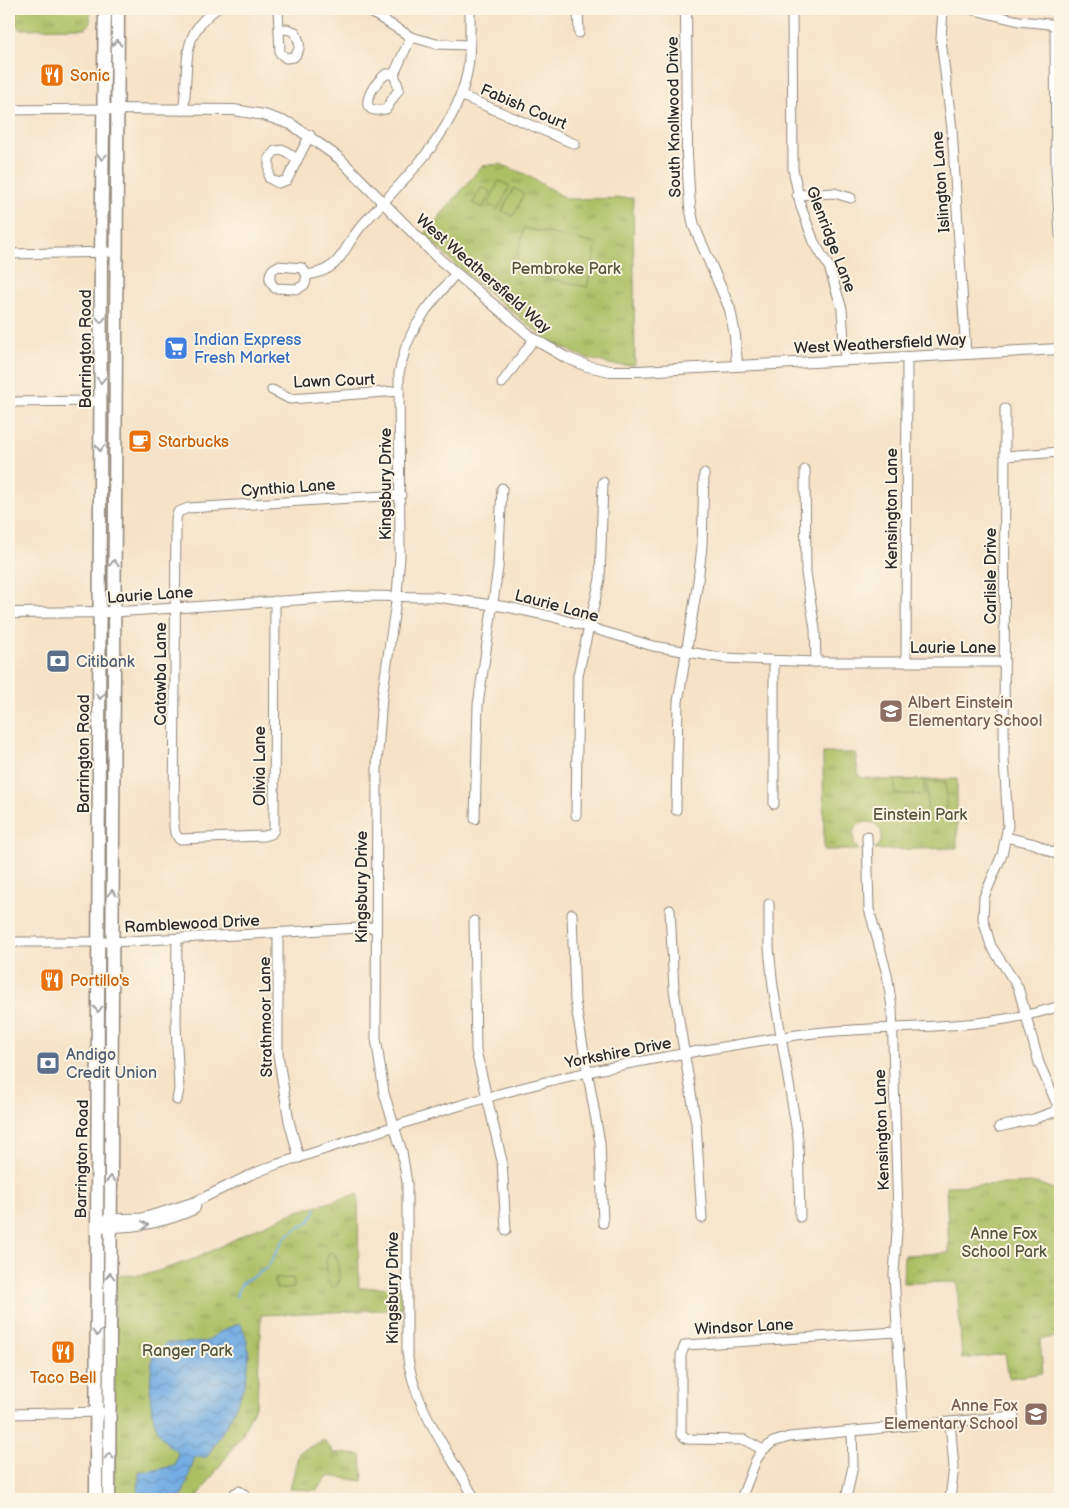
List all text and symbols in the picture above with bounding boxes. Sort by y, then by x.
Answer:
street label: South Knollwood Drive [664,36,685,198]
one-way arrow [112,39,123,47]
restaurant icon: Sonic [39,62,65,88]
place label: Sonic [70,67,110,86]
street label: Fabish Court [477,81,570,134]
street label: Islington Lane [928,130,955,233]
one-way arrow [97,154,107,162]
street label: Glenridge Lane [802,184,860,296]
street label: West Weathersfield Way [412,210,555,338]
park label: Pembroke Park [511,260,621,279]
street label: Barrington Road [77,289,96,409]
one-way arrow [96,316,106,324]
street label: West Weathersfield Way [794,330,967,358]
place label: Indian Express Fresh Market [194,331,301,368]
supermarket icon: Indian Express Fresh Market [163,335,189,361]
street label: Lawn Court [293,371,375,392]
one-way arrow [96,376,106,384]
street label: Kingsbury Drive [377,427,396,540]
cafe icon: Starbucks [127,428,153,454]
place label: Starbucks [158,433,229,452]
one-way arrow [95,444,106,452]
street label: Kensington Lane [883,448,902,570]
street label: Cynthia Lane [240,476,337,501]
street label: Carlisle Drive [982,527,1001,624]
one-way arrow [109,559,119,566]
street label: Laurie Lane [106,583,194,608]
street label: Laurie Lane [512,586,601,627]
street label: Catawba Lane [152,622,171,726]
street label: Laurie Lane [910,639,997,658]
bank icon: Citibank [45,648,71,674]
place label: Citibank [76,653,135,672]
one-way arrow [95,692,105,700]
street label: Barrington Road [75,694,94,814]
place label: Albert Einstein Elementary School [908,694,1042,731]
school or university icon: Albert Einstein Elementary School [878,698,904,724]
street label: Olivia Lane [251,725,270,806]
park label: Einstein Park [873,806,967,825]
street label: Kingsbury Drive [353,830,372,943]
one-way arrow [107,889,117,897]
street label: Ramblewood Drive [124,911,261,938]
street label: Strathmoor Lane [256,956,277,1077]
restaurant icon: Portillo's [39,967,65,993]
place label: Portillo's [70,972,130,991]
one-way arrow [93,1005,103,1013]
street label: Yorkshire Drive [562,1034,674,1073]
place label: Andigo Credit Union [66,1046,157,1083]
bank icon: Andigo Credit Union [35,1050,61,1076]
street label: Kensington Lane [871,1068,894,1191]
street label: Barrington Road [72,1099,93,1219]
one-way arrow [105,1175,116,1183]
one-way arrow [141,1221,150,1231]
park label: Anne Fox School Park [961,1225,1047,1262]
street label: Kingsbury Drive [384,1231,403,1344]
one-way arrow [105,1272,115,1280]
street label: Windsor Lane [694,1315,795,1340]
one-way arrow [92,1330,102,1338]
restaurant icon: Taco Bell [50,1339,76,1365]
park label: Ranger Park [142,1342,232,1361]
place label: Taco Bell [30,1369,96,1388]
place label: Anne Fox Elementary School [884,1397,1018,1434]
school or university icon: Anne Fox Elementary School [1023,1401,1049,1427]
one-way arrow [104,1451,114,1459]

